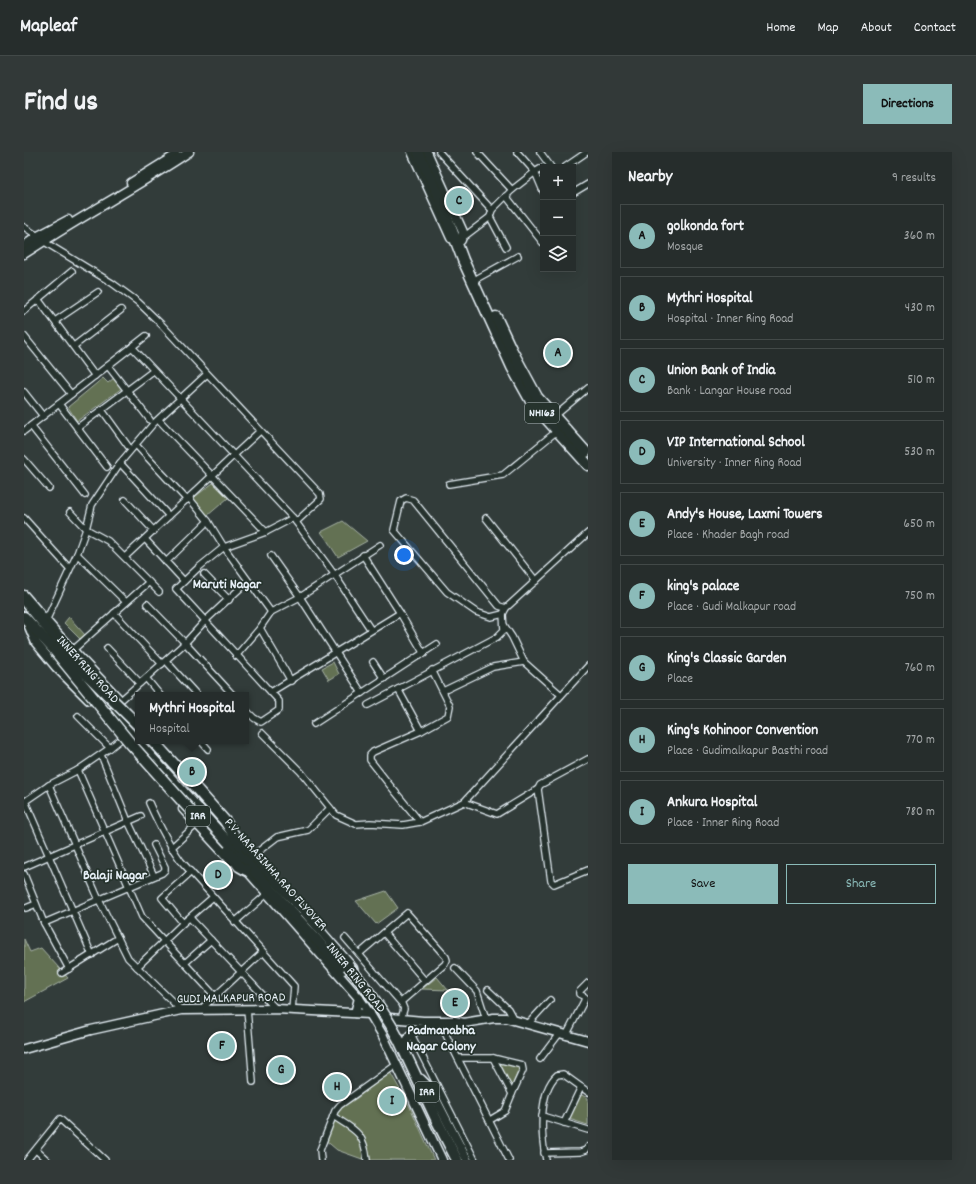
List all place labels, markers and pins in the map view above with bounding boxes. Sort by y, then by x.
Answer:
pin: C [446,186,472,216]
pin: A [545,338,571,368]
pin: B [179,757,205,787]
pin: D [205,860,231,890]
pin: E [442,988,468,1018]
pin: F [209,1031,235,1061]
pin: G [268,1055,294,1085]
pin: H [324,1072,350,1102]
pin: I [379,1086,405,1116]

